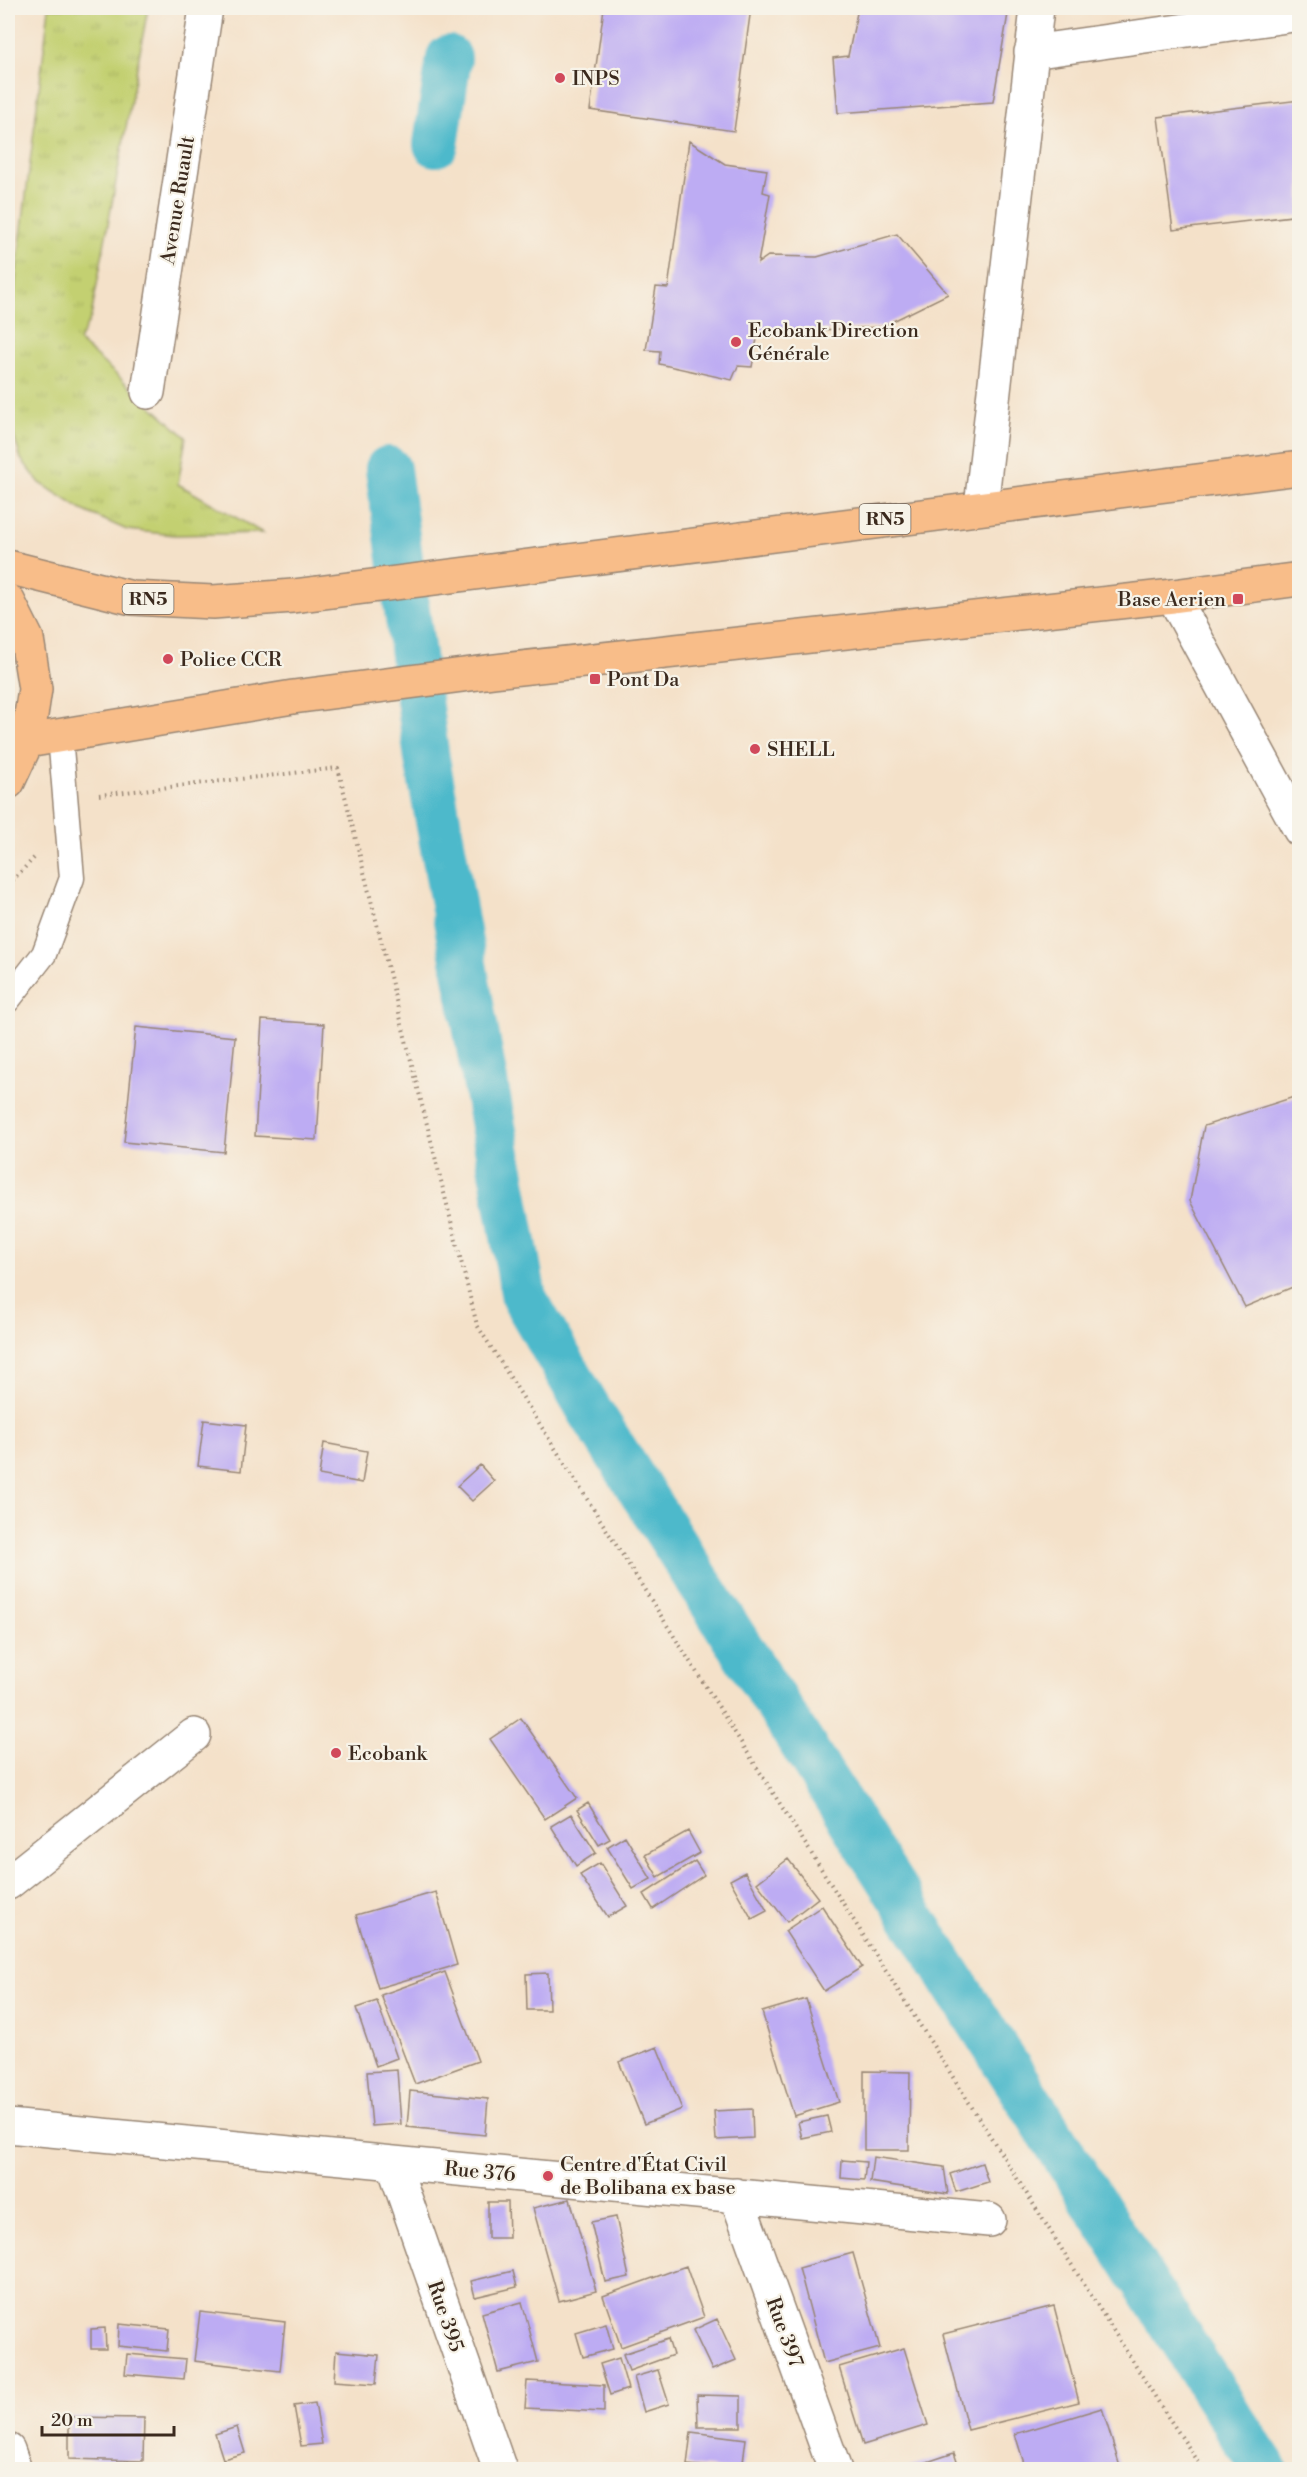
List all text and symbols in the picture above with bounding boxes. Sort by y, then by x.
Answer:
place label: INPS [572,67,620,92]
marker: INPS [553,71,567,85]
street label: Avenue Ruault [156,134,201,267]
place label: Ecobank Direction Générale [748,319,919,367]
marker: Ecobank Direction Générale [729,335,743,349]
road number: RN5 [860,504,910,534]
road number: RN5 [122,584,174,614]
place label: Base Aerien [1117,588,1226,613]
marker: Base Aerien [1231,592,1245,606]
place label: Police CCR [180,648,283,673]
marker: Police CCR [161,652,175,666]
place label: Pont Da [607,668,680,693]
marker: Pont Da [588,672,602,686]
place label: SHELL [767,738,835,763]
marker: SHELL [748,742,762,756]
place label: Ecobank [348,1742,429,1767]
marker: Ecobank [329,1746,343,1760]
place label: Centre d'État Civil de Bolibana ex base [560,2152,736,2201]
street label: Rue 376 [443,2157,517,2188]
marker: Centre d'État Civil de Bolibana ex base [541,2169,555,2183]
street label: Rue 395 [421,2278,468,2355]
street label: Rue 397 [759,2294,808,2371]
scale bar [42,2399,174,2437]
text: 20 m [51,2409,93,2432]

